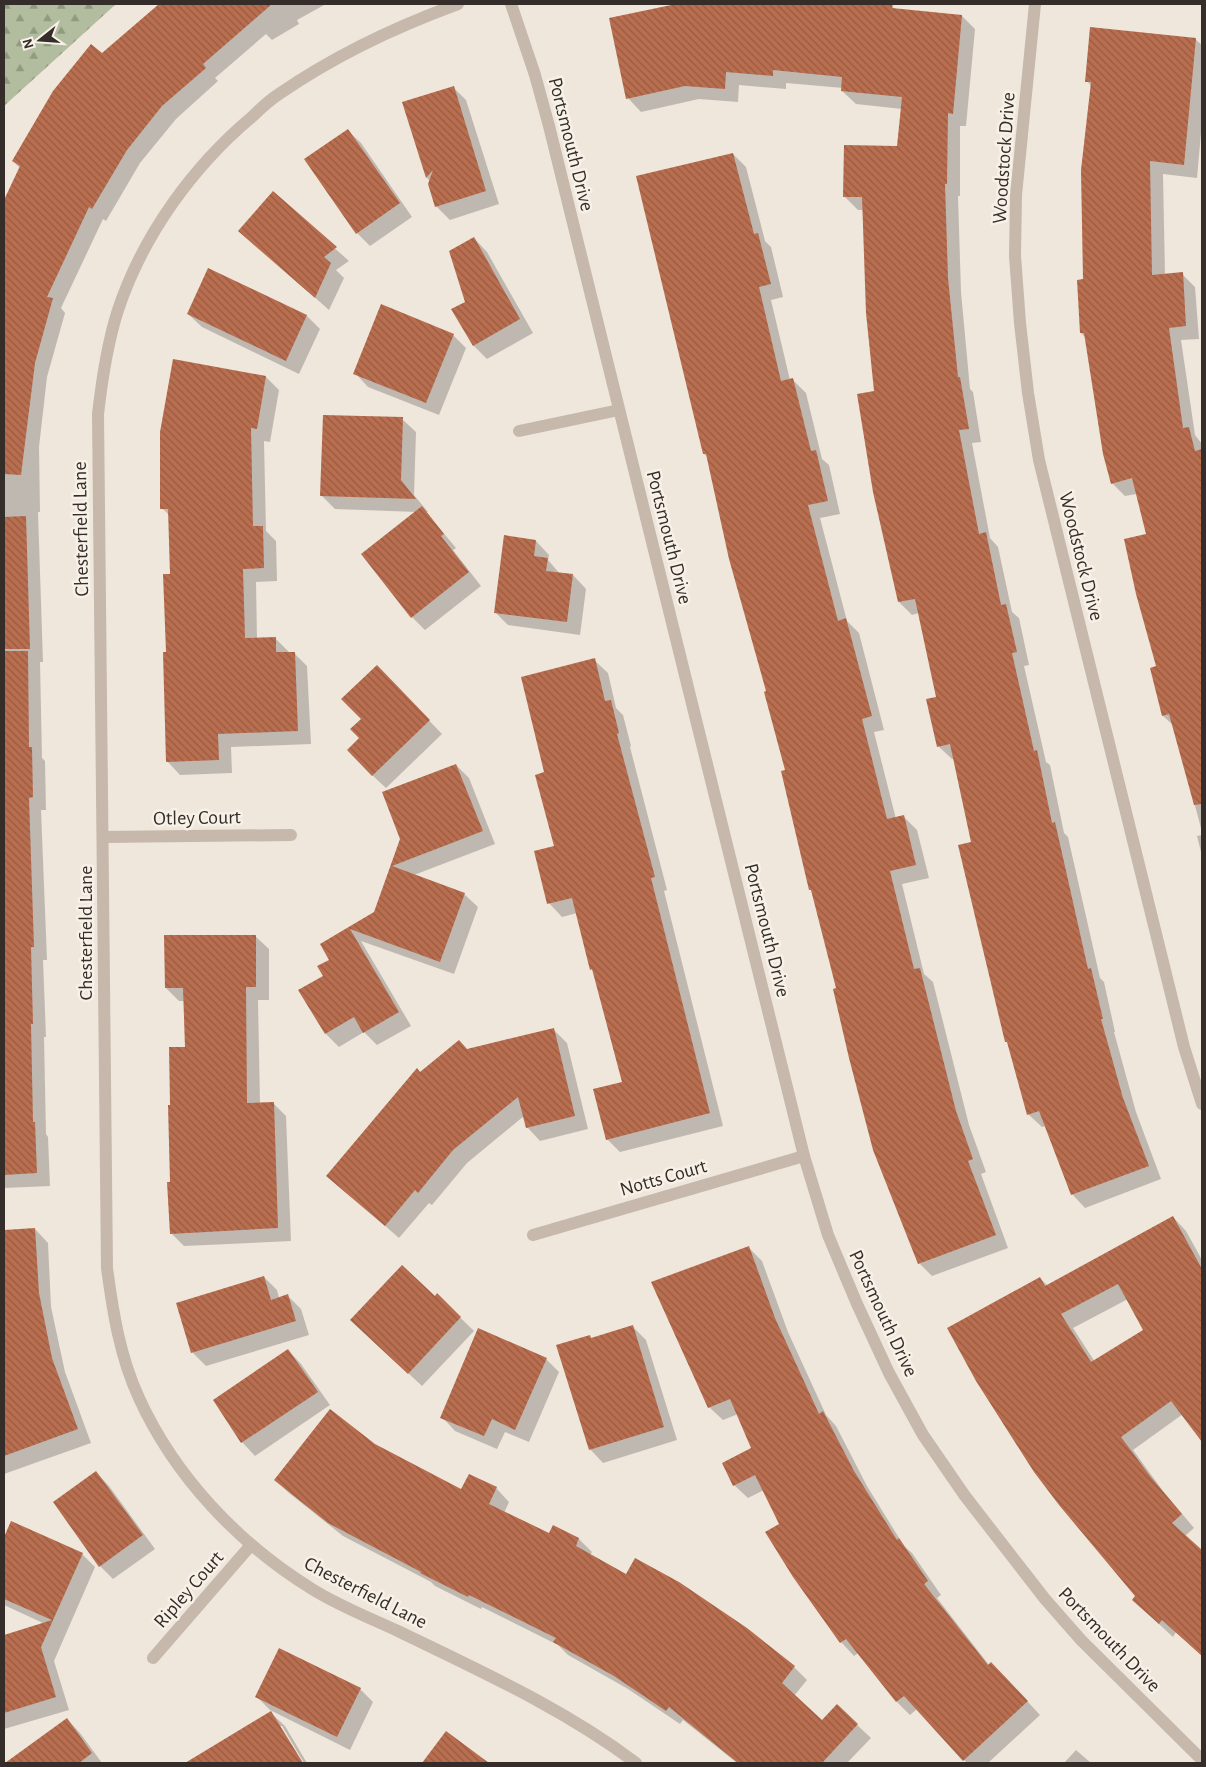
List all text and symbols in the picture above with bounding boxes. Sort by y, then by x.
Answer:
north arrow [15,15,65,65]
text: N [20,37,37,50]
street label: Portsmouth Drive [545,75,597,213]
street label: Woodstock Drive [989,92,1019,225]
street label: Chesterfield Lane [70,461,92,597]
street label: Portsmouth Drive [643,468,695,606]
street label: Woodstock Drive [1055,490,1107,623]
street label: Otley Court [153,807,242,829]
street label: Portsmouth Drive [741,861,793,999]
street label: Chesterfield Lane [76,865,96,1001]
street label: Notts Court [618,1156,709,1200]
street label: Portsmouth Drive [845,1247,921,1380]
street label: Ripley Court [150,1547,228,1632]
street label: Chesterfield Lane [301,1553,430,1632]
street label: Portsmouth Drive [1054,1583,1164,1696]

